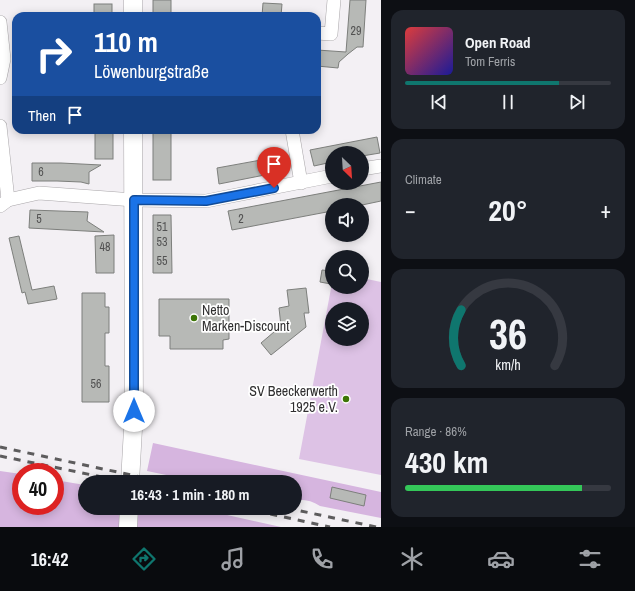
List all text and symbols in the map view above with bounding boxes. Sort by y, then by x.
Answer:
text: 110 m [94,23,158,61]
house number: 29 [351,23,361,39]
icon: right [28,28,80,80]
text: Open Road [465,32,531,53]
text: Tom Ferris [465,53,515,70]
text: Löwenburgstraße [94,59,209,84]
icon: previous [428,91,450,113]
icon: pause [497,91,519,113]
icon: next [566,91,588,113]
icon: arrive [64,104,86,126]
text: Then [28,105,56,126]
north arrow [325,146,369,190]
map controls [325,146,369,346]
pin [257,147,291,188]
icon: arrive [263,153,285,175]
house number: 6 [38,164,44,180]
text: Climate [405,171,442,188]
text: 20° [488,190,528,230]
text: − [405,195,416,225]
text: + [600,195,611,225]
button: sound [325,198,369,242]
house number: 5 [36,211,42,227]
house number: 2 [238,211,244,227]
house number: 51 [157,219,168,235]
house number: 53 [157,234,167,250]
house number: 48 [100,239,110,255]
button: search [325,250,369,294]
house number: 55 [157,253,168,269]
place label: Netto Marken-Discount [202,301,289,335]
button: layers [325,302,369,346]
text: 36 [489,306,527,362]
marker: Netto Marken-Discount [189,313,199,323]
text: km/h [495,355,521,374]
house number: 56 [91,376,101,392]
place label: SV Beeckerwerth 1925 e.V. [249,382,338,416]
position arrow [113,390,155,432]
marker: SV Beeckerwerth 1925 e.V. [341,394,351,404]
text: Range · 86% [405,423,467,440]
text: 430 km [405,442,488,482]
speed limit sign: 40 [12,463,64,515]
text: 16:43 · 1 min · 180 m [131,484,249,505]
icon: directions [130,545,158,573]
icon: music [219,545,247,573]
icon: phone [308,545,336,573]
icon: climate [398,545,426,573]
icon: car [487,545,515,573]
icon: filters [576,545,604,573]
text: 16:42 [31,547,68,572]

